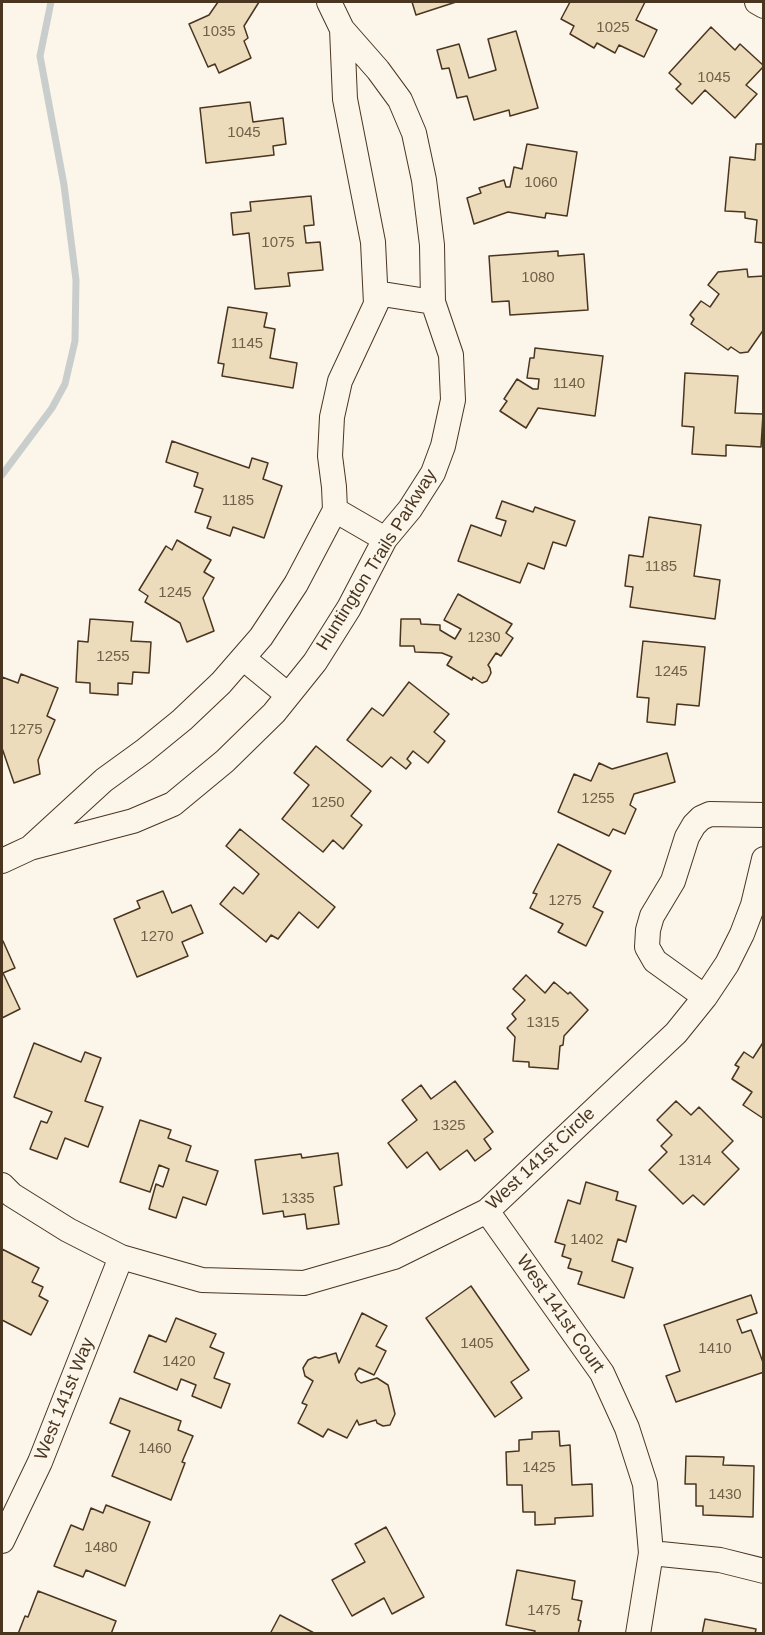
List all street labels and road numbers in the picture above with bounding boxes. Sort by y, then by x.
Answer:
street label: Huntington Trails Parkway [312,465,442,655]
street label: West 141st Circle [482,1103,600,1215]
street label: West 141st Court [511,1251,609,1377]
street label: West 141st Way [31,1335,99,1463]

